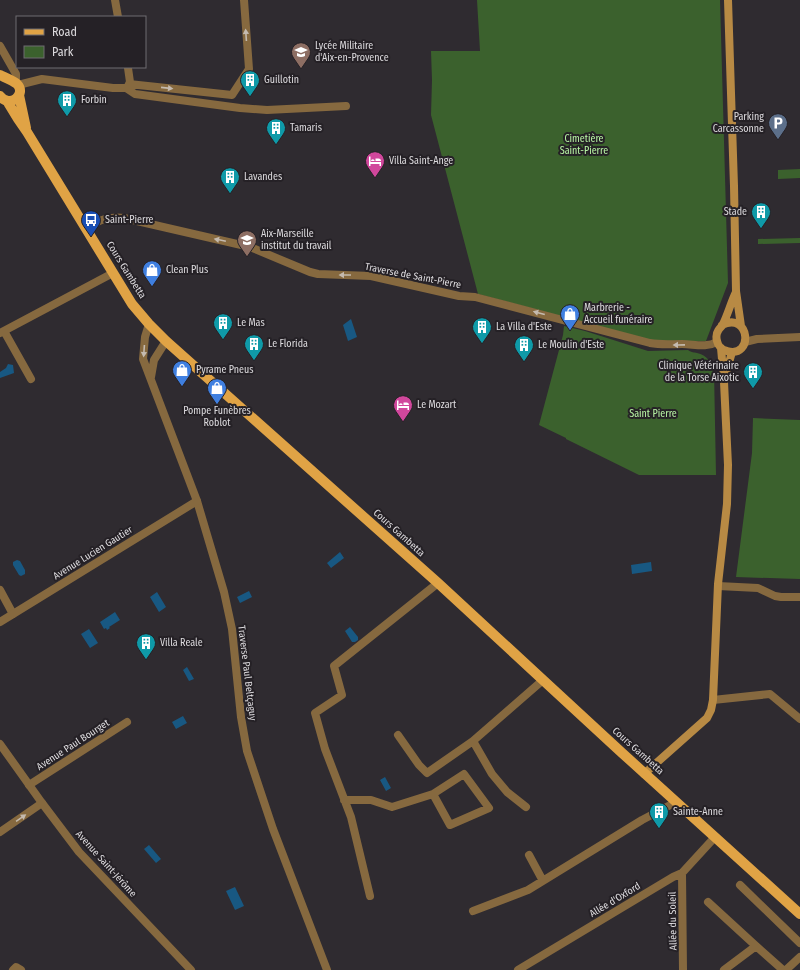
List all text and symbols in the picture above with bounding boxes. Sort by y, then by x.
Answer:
legend [16,16,146,68]
text: Road [52,25,77,39]
one-way arrow [243,29,250,41]
place label: Lycée Militaire d'Aix-en-Provence [315,40,389,64]
school or university icon: Lycée Militaire d'Aix-en-Provence [290,41,312,69]
text: Park [52,45,74,59]
building icon: Guillotin [239,69,261,97]
place label: Guillotin [264,74,299,86]
one-way arrow [161,85,173,92]
building icon: Forbin [56,89,78,117]
place label: Forbin [81,94,107,106]
place label: Parking Carcassonne [713,111,764,135]
parking icon: Parking Carcassonne [767,112,789,140]
building icon: Tamaris [265,117,287,145]
place label: Tamaris [290,122,322,134]
park label: Cimetière Saint-Pierre [560,133,608,157]
hotel icon: Villa Saint-Ange [364,150,386,178]
place label: Villa Saint-Ange [389,155,453,167]
building icon: Lavandes [219,166,241,194]
place label: Lavandes [244,171,282,183]
building icon: Stade [750,201,772,229]
place label: Stade [724,206,747,218]
bus stop icon: Saint-Pierre [80,209,102,237]
place label: Saint-Pierre [105,214,154,226]
place label: Aix-Marseille institut du travail [261,228,332,252]
school or university icon: Aix-Marseille institut du travail [236,229,258,257]
one-way arrow [214,237,227,243]
street label: Cours Gambetta [104,239,148,301]
shop icon: Clean Plus [141,259,163,287]
street label: Traverse de Saint-Pierre [364,261,462,291]
place label: Clean Plus [166,264,208,276]
one-way arrow [338,272,351,278]
place label: Marbrerie - Accueil funéraire [584,302,653,326]
shop icon: Marbrerie - Accueil funéraire [559,303,581,331]
one-way arrow [533,310,545,316]
building icon: Le Mas [212,312,234,340]
building icon: La Villa d'Este [471,316,493,344]
place label: Le Mas [237,317,265,329]
place label: La Villa d'Este [496,321,552,333]
building icon: Le Florida [243,333,265,361]
building icon: Le Moulin d'Este [513,334,535,362]
place label: Le Florida [268,338,308,350]
place label: Le Moulin d'Este [538,339,604,351]
one-way arrow [672,342,685,348]
one-way arrow [140,345,147,357]
shop icon: Pyrame Pneus [171,359,193,387]
place label: Clinique Vétérinaire de la Torse Aixotic [659,360,740,384]
building icon: Clinique Vétérinaire de la Torse Aixotic [742,361,764,389]
place label: Pyrame Pneus [196,364,253,376]
shop icon: Pompe Funèbres Roblot [206,377,228,405]
hotel icon: Le Mozart [392,394,414,422]
place label: Le Mozart [417,399,457,411]
place label: Pompe Funèbres Roblot [183,405,251,429]
park label: Saint Pierre [629,408,677,420]
street label: Cours Gambetta [371,507,427,559]
street label: Avenue Lucien Gautier [51,523,135,582]
street label: Traverse Paul Beltçaguy [235,625,259,722]
building icon: Villa Reale [135,632,157,660]
place label: Villa Reale [160,637,203,649]
street label: Avenue Paul Bourget [34,717,112,773]
street label: Cours Gambetta [610,725,666,777]
building icon: Sainte-Anne [648,801,670,829]
place label: Sainte-Anne [673,806,723,818]
one-way arrow [16,814,26,822]
street label: Avenue Saint-Jérôme [73,828,139,900]
street label: Allée d'Oxford [587,880,643,920]
street label: Allée du Soleil [666,891,680,950]

